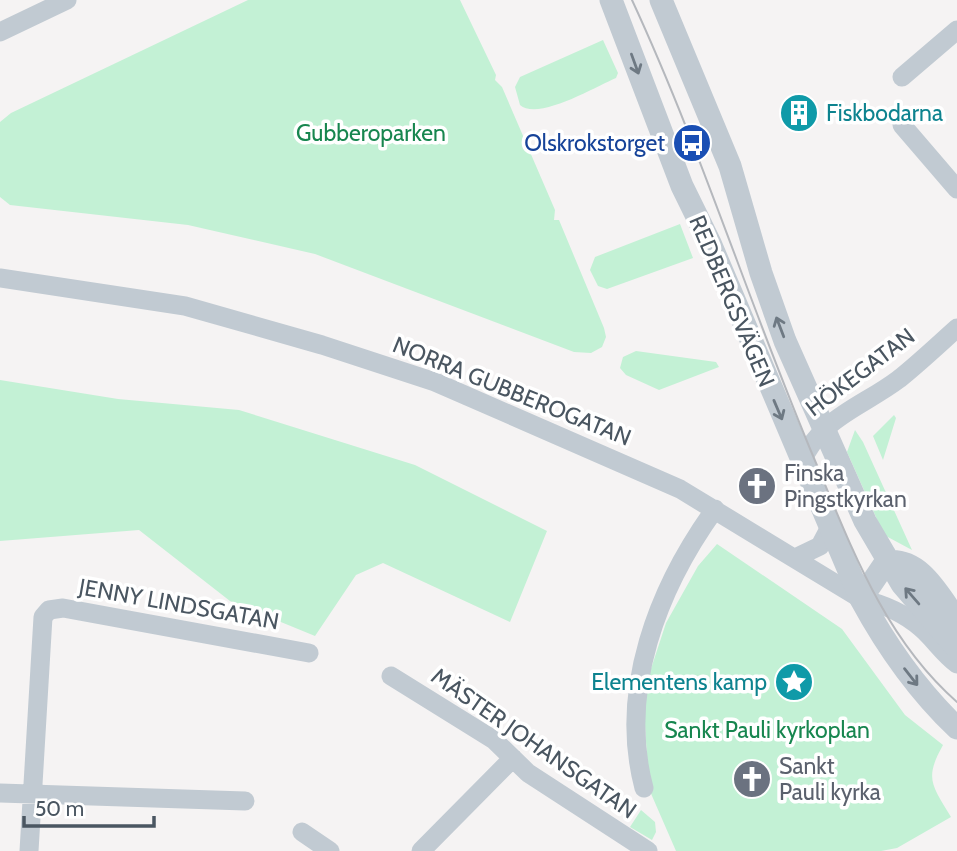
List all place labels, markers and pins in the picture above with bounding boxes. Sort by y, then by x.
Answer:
building icon: Fiskbodarna [778,92,820,134]
place label: Fiskbodarna [826,99,943,127]
bus stop icon: Olskrokstorget [671,122,713,164]
place label: Olskrokstorget [524,129,665,157]
place label: Finska Pingstkyrkan [784,459,907,513]
church icon: Finska Pingstkyrkan [736,465,778,507]
place icon: Elementens kamp [773,661,815,703]
place label: Elementens kamp [591,668,767,696]
place label: Sankt Pauli kyrka [779,752,881,806]
church icon: Sankt Pauli kyrka [731,758,773,800]

